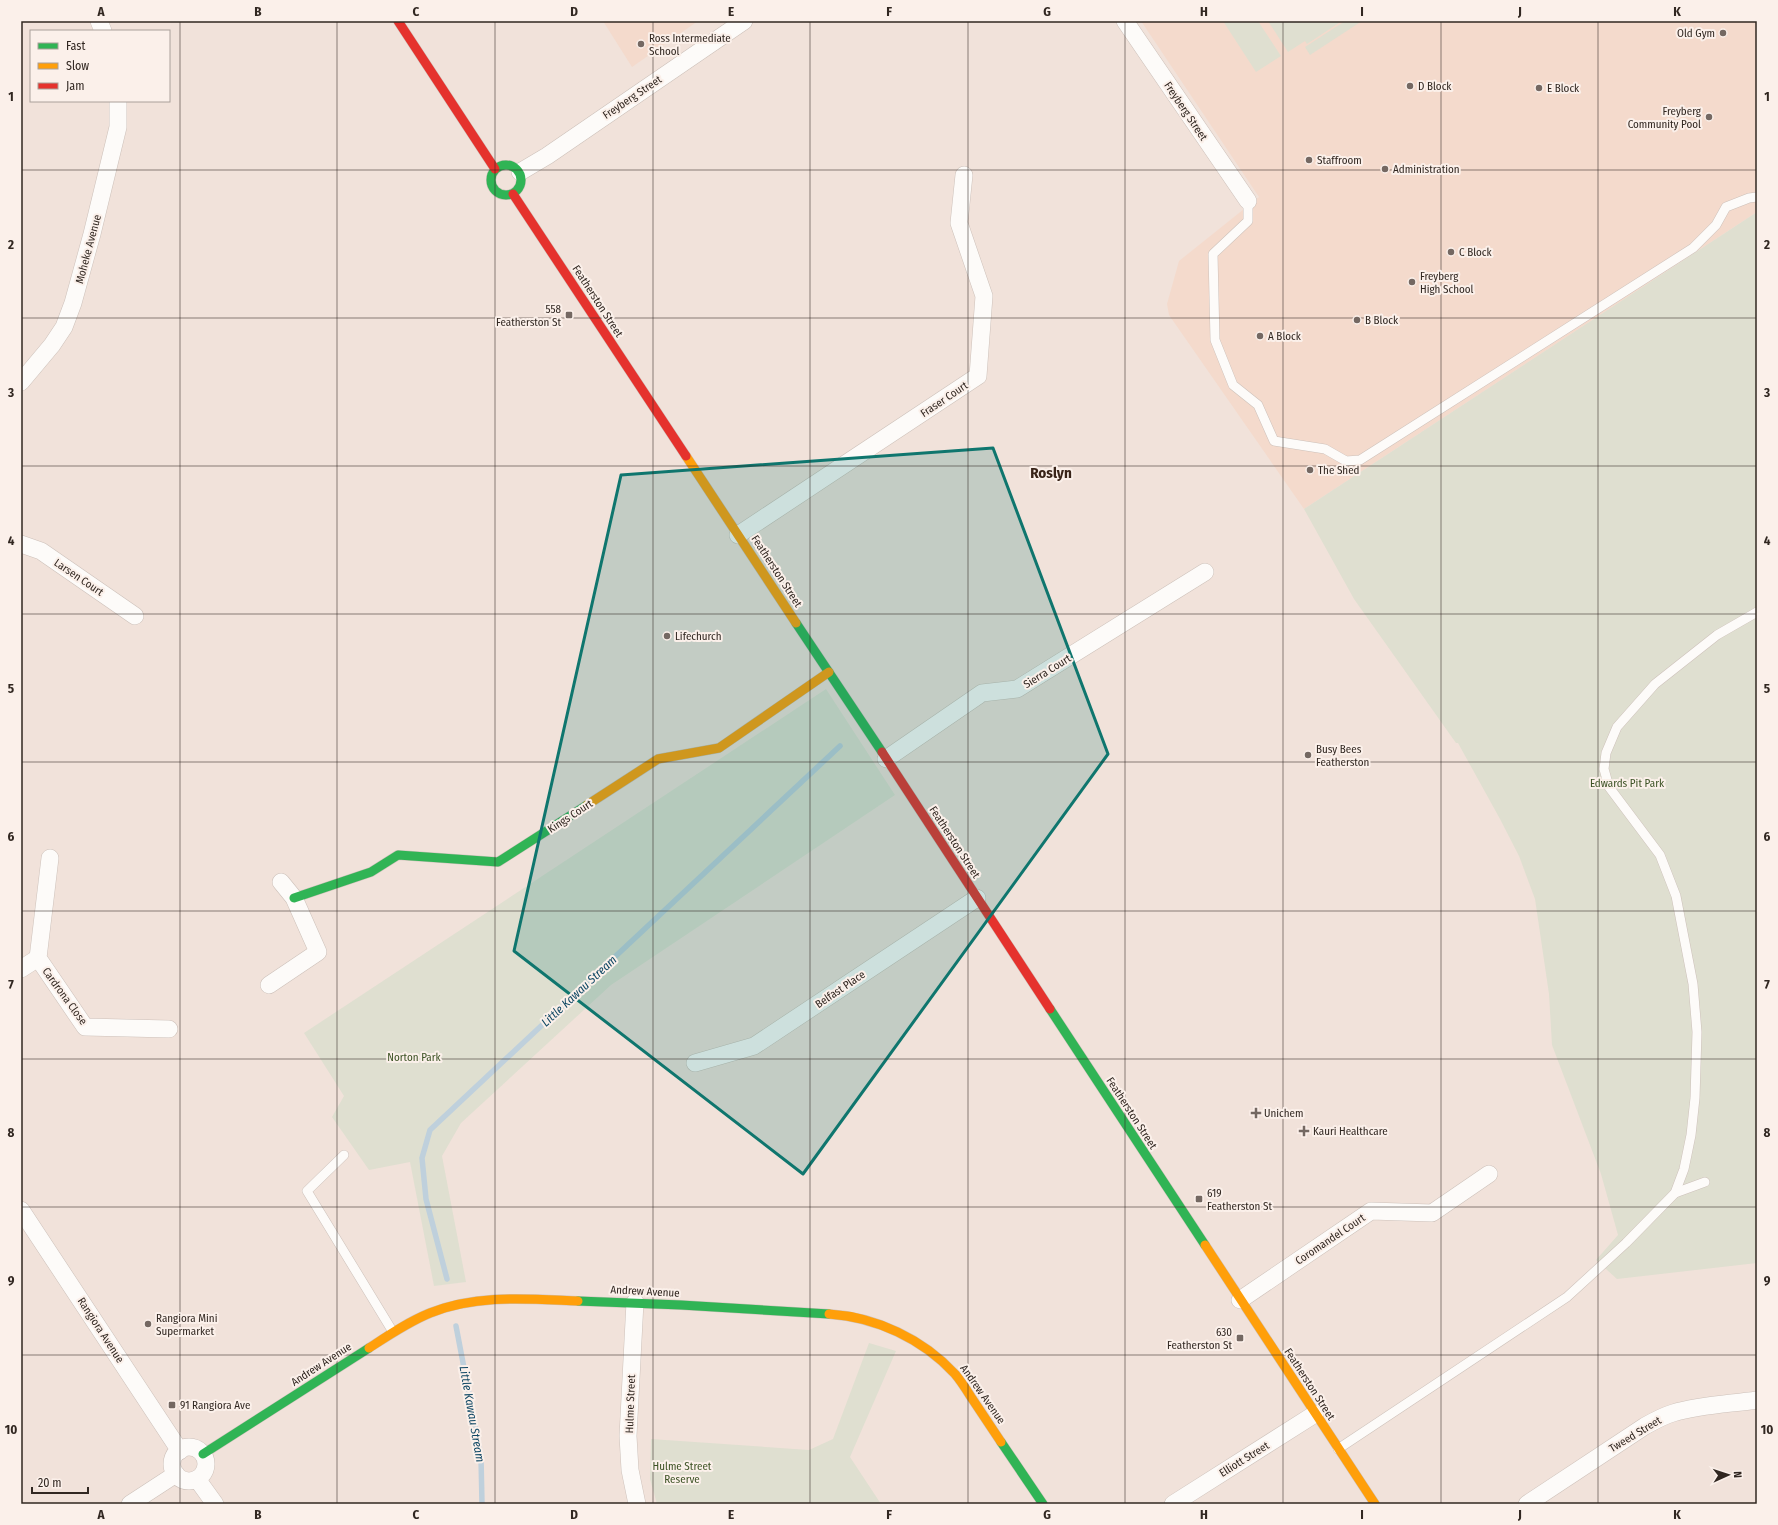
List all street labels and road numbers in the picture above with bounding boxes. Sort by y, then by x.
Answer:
street label: Freyberg Street [600,73,664,122]
street label: Freyberg Street [1161,79,1210,143]
street label: Moheke Avenue [73,213,104,285]
street label: Featherston Street [570,263,626,340]
street label: Fraser Court [918,379,971,420]
street label: Featherston Street [749,533,805,610]
street label: Larsen Court [52,556,106,599]
street label: Sierra Court [1021,652,1074,691]
street label: Kings Court [545,797,596,836]
street label: Featherston Street [927,804,983,881]
street label: Cardrona Close [39,965,90,1027]
street label: Belfast Place [813,968,868,1011]
street label: Featherston Street [1104,1075,1160,1152]
street label: Coromandel Court [1293,1211,1368,1268]
street label: Andrew Avenue [610,1283,680,1300]
street label: Rangiora Avenue [75,1295,127,1365]
street label: Andrew Avenue [289,1340,354,1389]
street label: Featherston Street [1282,1346,1338,1423]
street label: Andrew Avenue [957,1362,1008,1426]
street label: Hulme Street [623,1374,638,1434]
street label: Tweed Street [1607,1414,1664,1455]
street label: Elliott Street [1217,1439,1272,1480]

